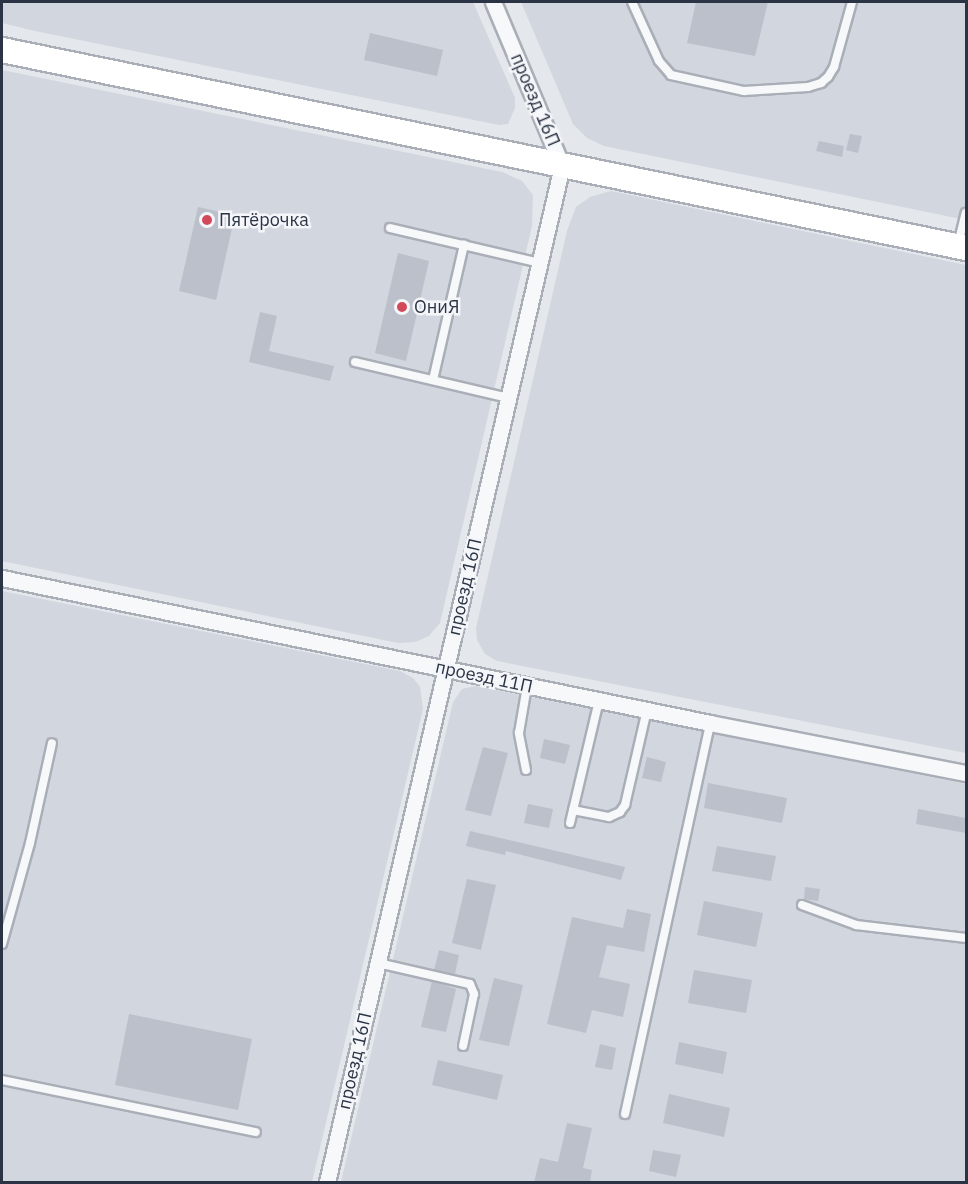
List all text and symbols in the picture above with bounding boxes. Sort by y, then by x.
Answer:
street label: проезд 16П [506,50,564,150]
place label: Пятёрочка [219,209,309,231]
marker: Пятёрочка [200,213,214,227]
place label: ОниЯ [414,296,459,318]
marker: ОниЯ [395,300,409,314]
street label: проезд 16П [443,536,487,638]
street label: проезд 11П [433,656,535,698]
street label: проезд 16П [333,1010,377,1112]

